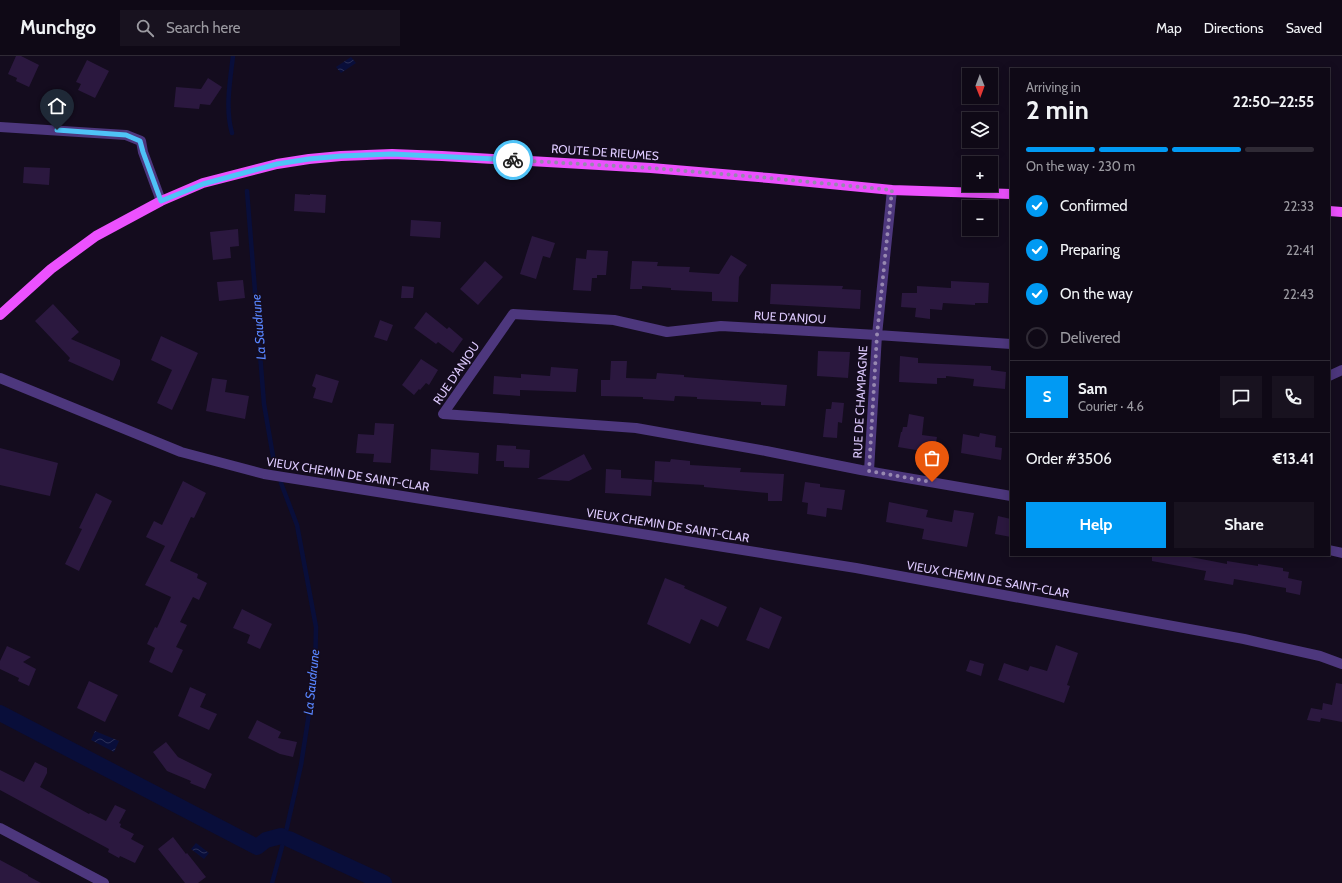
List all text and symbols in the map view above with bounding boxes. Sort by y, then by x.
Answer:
search box [120,10,400,46]
text: Munchgo [20,16,96,39]
icon: search [134,17,156,39]
text: Search here [166,19,241,37]
text: Map [1156,19,1182,37]
text: Directions [1204,19,1264,37]
text: Saved [1286,19,1322,37]
north arrow [962,68,998,104]
map controls [962,68,998,236]
text: Arriving in [1026,79,1081,95]
pin [40,89,74,130]
text: 22:50–22:55 [1233,93,1314,111]
text: 2 min [1026,94,1089,126]
icon: home [46,95,68,117]
button: layers [962,112,998,148]
courier [493,140,533,180]
street label: ROUTE DE RIEUMES [551,141,659,163]
icon: bike [502,149,524,171]
button: + [962,156,998,192]
text: On the way · 230 m [1026,158,1135,174]
icon: check [1026,195,1048,217]
text: Confirmed [1060,197,1128,215]
text: 22:33 [1284,198,1314,214]
button: − [962,200,998,236]
icon: check [1026,239,1048,261]
text: Preparing [1060,241,1120,259]
text: 22:41 [1286,242,1314,258]
icon: check [1026,283,1048,305]
text: On the way [1060,285,1133,303]
text: 22:43 [1283,286,1314,302]
water label: La Saudrune [247,293,269,361]
street label: RUE D'ANJOU [753,308,827,326]
text: Delivered [1060,329,1121,347]
street label: RUE D'ANJOU [430,339,482,407]
street label: RUE DE CHAMPAGNE [850,345,870,459]
button: chat [1220,376,1262,418]
button: phone [1272,376,1314,418]
text: Sam [1078,380,1107,398]
text: S [1043,388,1051,406]
text: Courier · 4.6 [1078,398,1144,414]
pin [915,441,949,482]
icon: bag [921,447,943,469]
text: Order #3506 [1026,450,1112,468]
text: €13.41 [1273,450,1314,468]
street label: VIEUX CHEMIN DE SAINT-CLAR [265,454,431,494]
button: Help [1026,502,1166,548]
button: Share [1174,502,1314,548]
street label: VIEUX CHEMIN DE SAINT-CLAR [585,505,751,545]
street label: VIEUX CHEMIN DE SAINT-CLAR [905,557,1071,601]
water label: La Saudrune [300,648,322,716]

